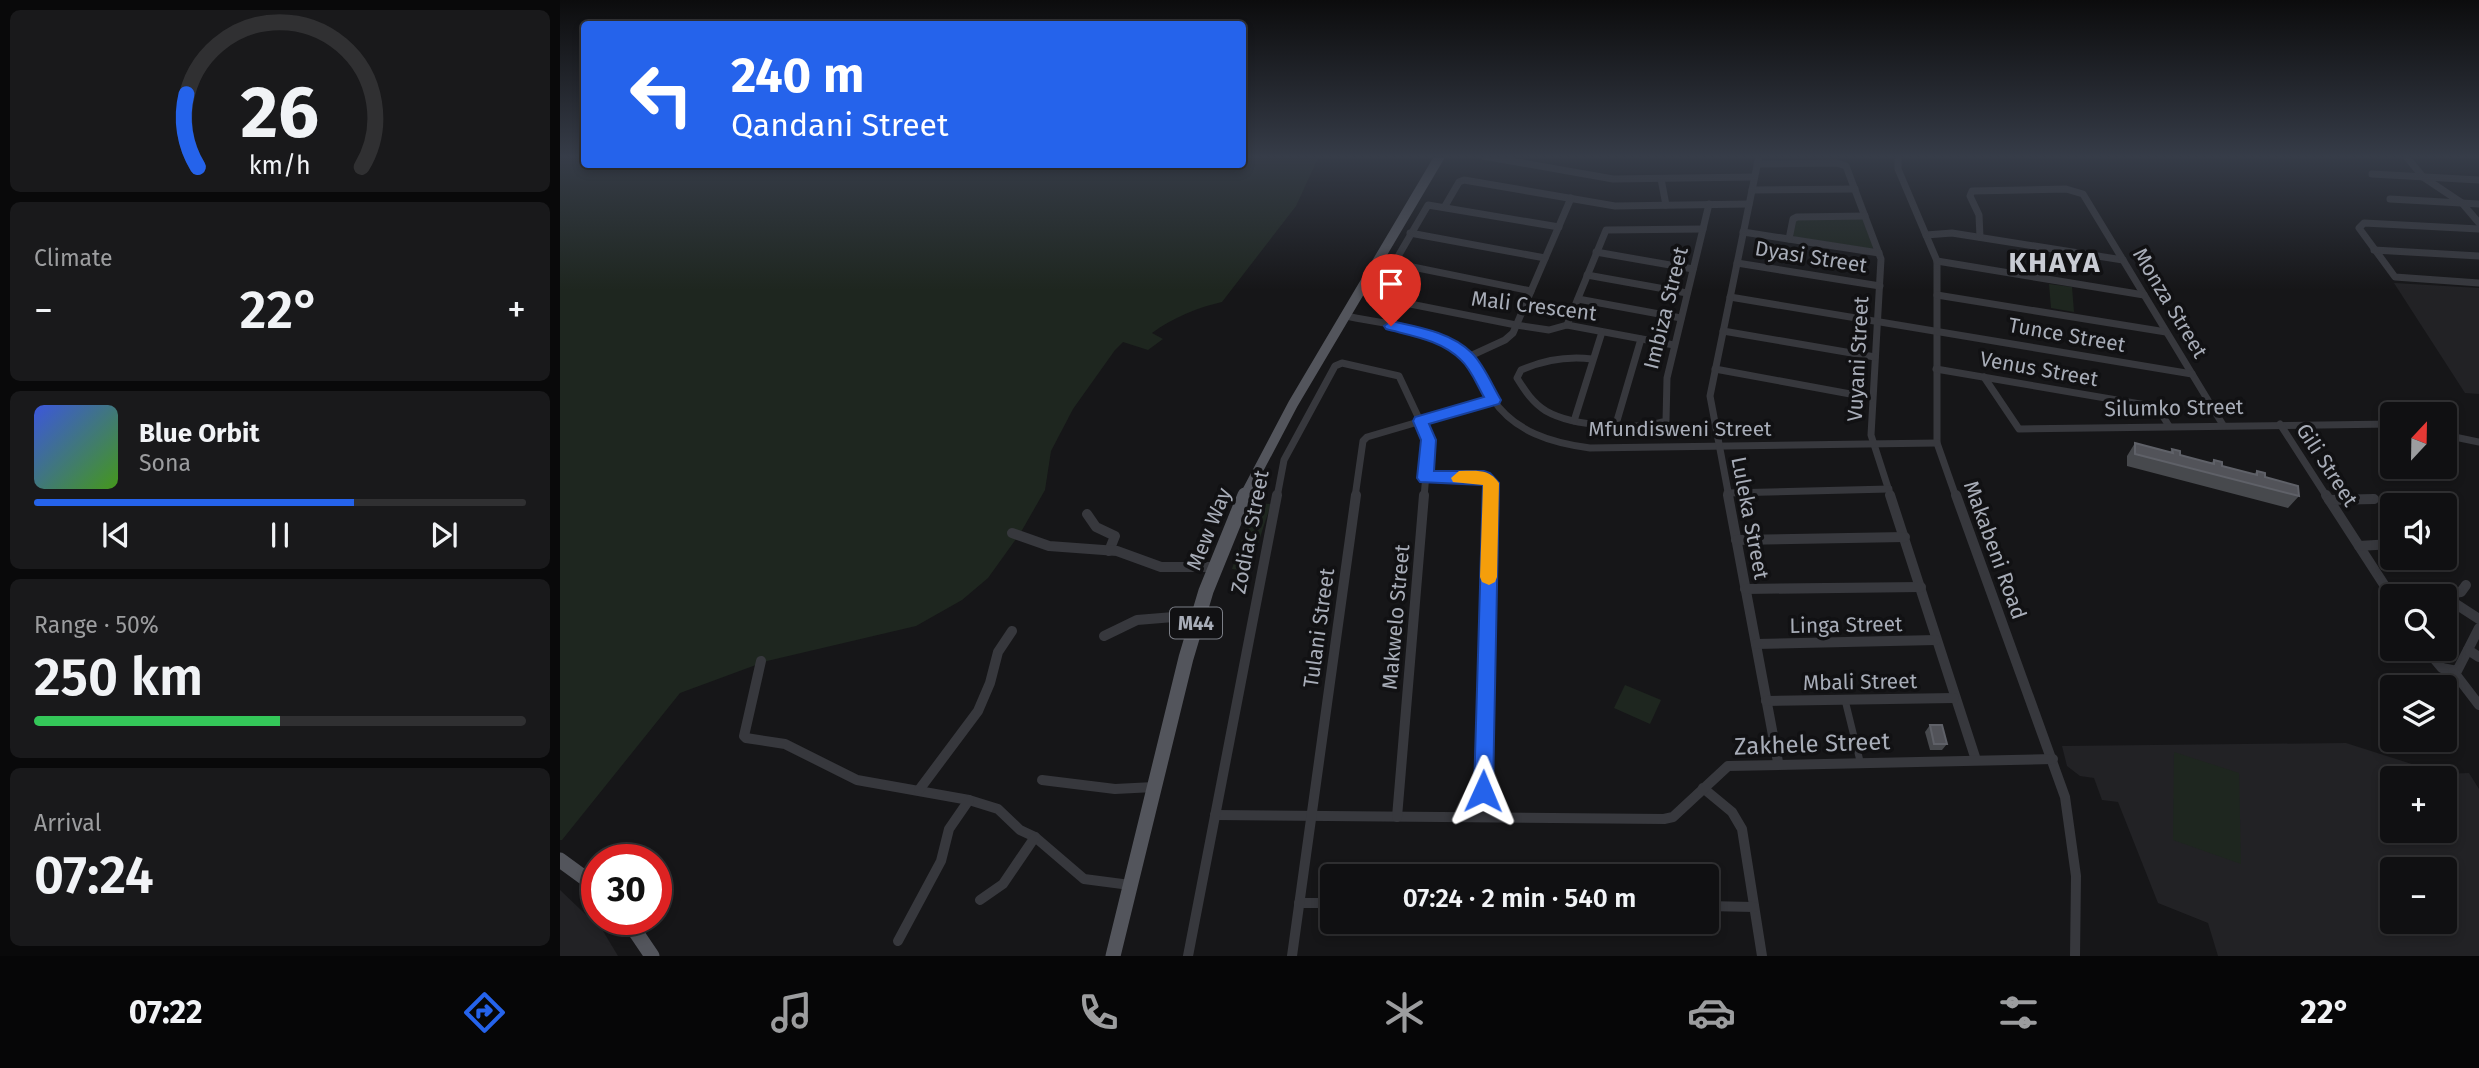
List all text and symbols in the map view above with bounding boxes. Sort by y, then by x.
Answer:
text: 240 m [731,46,864,105]
icon: left [616,49,707,140]
text: 26 [241,69,319,156]
text: Qandani Street [731,106,949,144]
text: km/h [249,151,311,181]
street label: Dyasi Street [1753,235,1869,279]
street label: Monza Street [2127,243,2213,363]
text: Climate [34,244,113,272]
street label: Imbiza Street [1638,244,1694,372]
district label: KHAYA [2009,246,2101,279]
pin [1361,254,1421,326]
icon: arrive [1372,265,1410,303]
text: 22° [240,279,320,342]
street label: Mali Crescent [1470,285,1599,327]
text: − [34,287,53,333]
text: + [507,287,526,333]
street label: Vuyani Street [1842,295,1874,422]
street label: Tunce Street [2007,312,2128,358]
street label: Venus Street [1978,346,2100,392]
street label: Silumko Street [2104,394,2244,422]
north arrow [2380,402,2457,480]
map controls [2380,402,2457,934]
street label: Mfundisweni Street [1588,416,1772,442]
text: Blue Orbit [139,418,259,449]
street label: Gili Street [2291,419,2364,512]
text: Sona [139,449,191,477]
street label: Luleka Street [1725,455,1775,582]
street label: Zodiac Street [1225,468,1275,596]
street label: Makabeni Road [1958,477,2032,623]
street label: Mew Way [1181,483,1238,574]
button: sound [2380,493,2457,570]
icon: previous [97,516,135,554]
icon: pause [261,516,299,554]
icon: next [425,516,463,554]
street label: Makwelo Street [1377,543,1415,691]
street label: Tulani Street [1298,566,1340,689]
button: search [2380,584,2457,661]
road number: M44 [1170,608,1222,638]
text: Range · 50% [34,611,159,639]
street label: Linga Street [1789,611,1903,639]
text: 250 km [34,646,203,709]
street label: Mbali Street [1803,668,1918,696]
button: layers [2380,675,2457,752]
street label: Zakhele Street [1733,727,1891,761]
position arrow [1446,754,1520,828]
button: + [2380,766,2457,843]
text: Arrival [34,809,101,837]
text: 07:24 [34,844,154,907]
speed limit sign: 30 [581,844,672,935]
button: − [2380,857,2457,934]
text: 07:24 · 2 min · 540 m [1403,883,1636,914]
icon: directions [460,988,509,1037]
icon: music [767,988,816,1037]
icon: phone [1074,988,1123,1037]
icon: climate [1380,988,1429,1037]
icon: car [1687,988,1736,1037]
icon: filters [1994,988,2043,1037]
text: 07:22 [129,993,203,1031]
text: 22° [2300,993,2350,1031]

